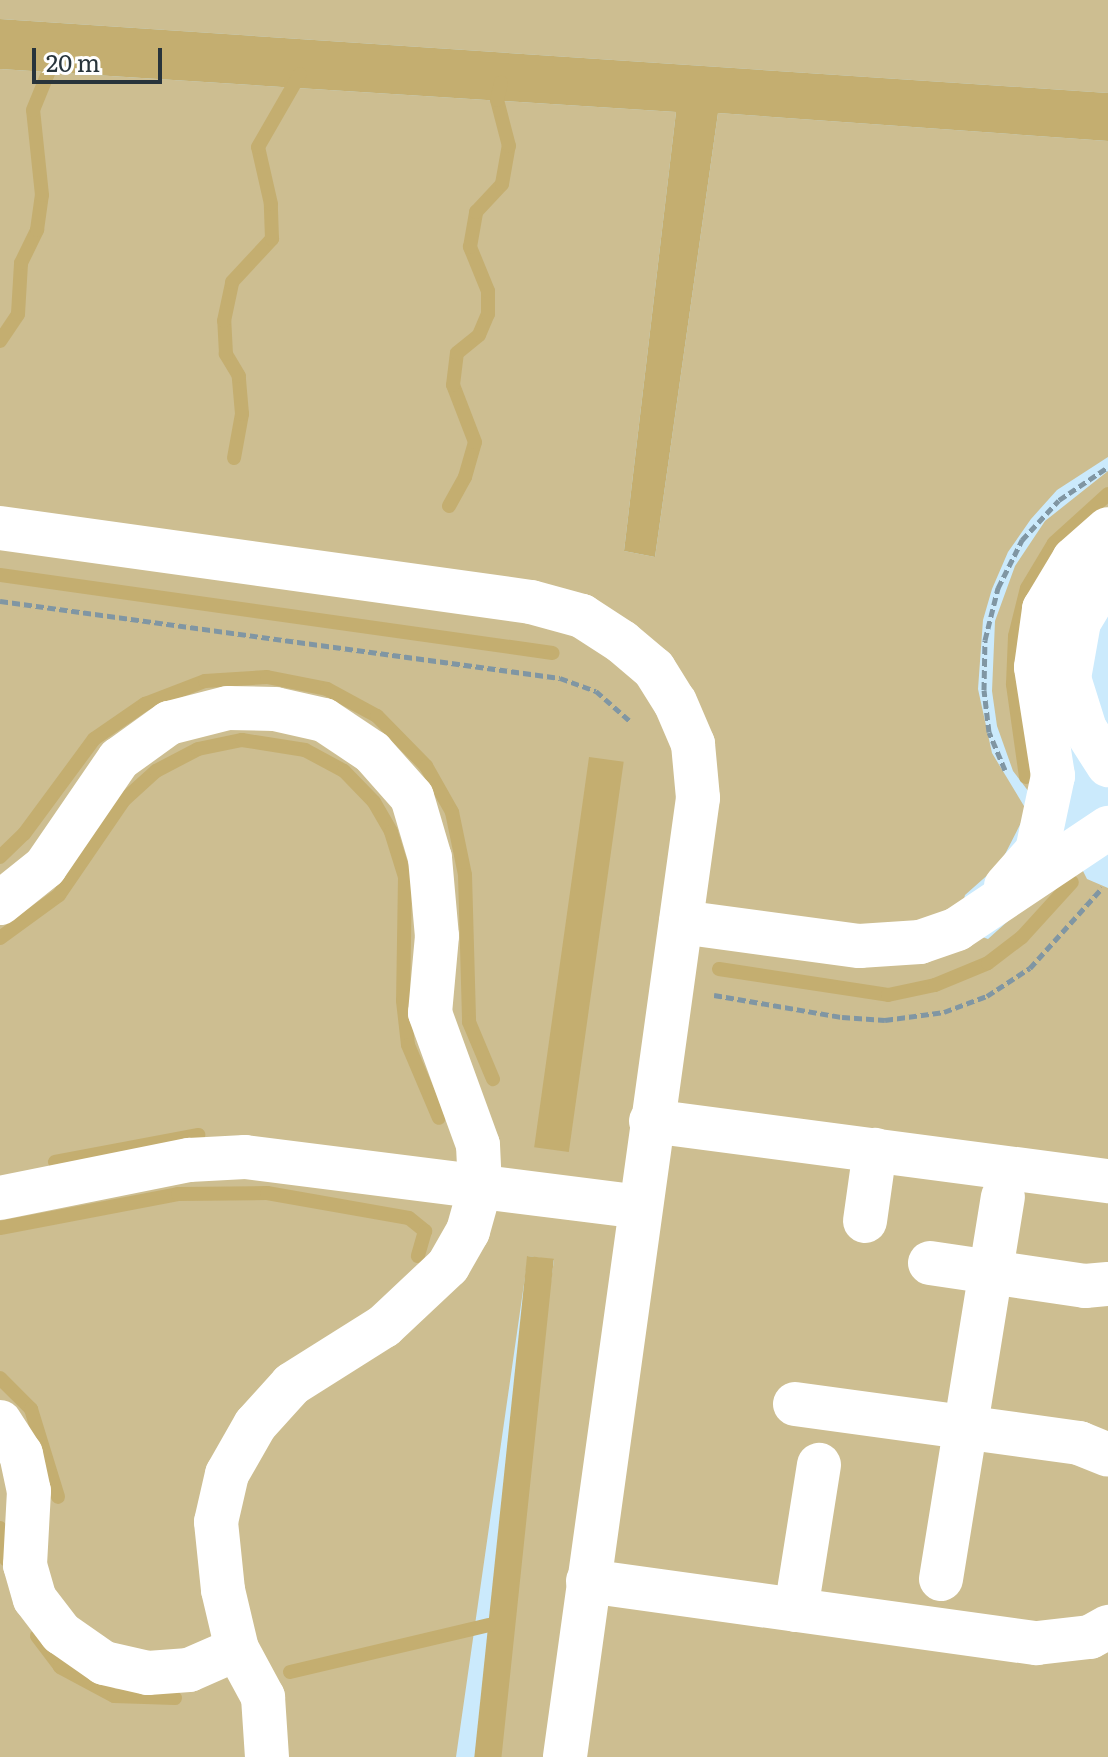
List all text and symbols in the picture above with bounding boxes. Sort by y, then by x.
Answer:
scale bar [36,32,166,82]
text: 20 m [46,44,100,79]

